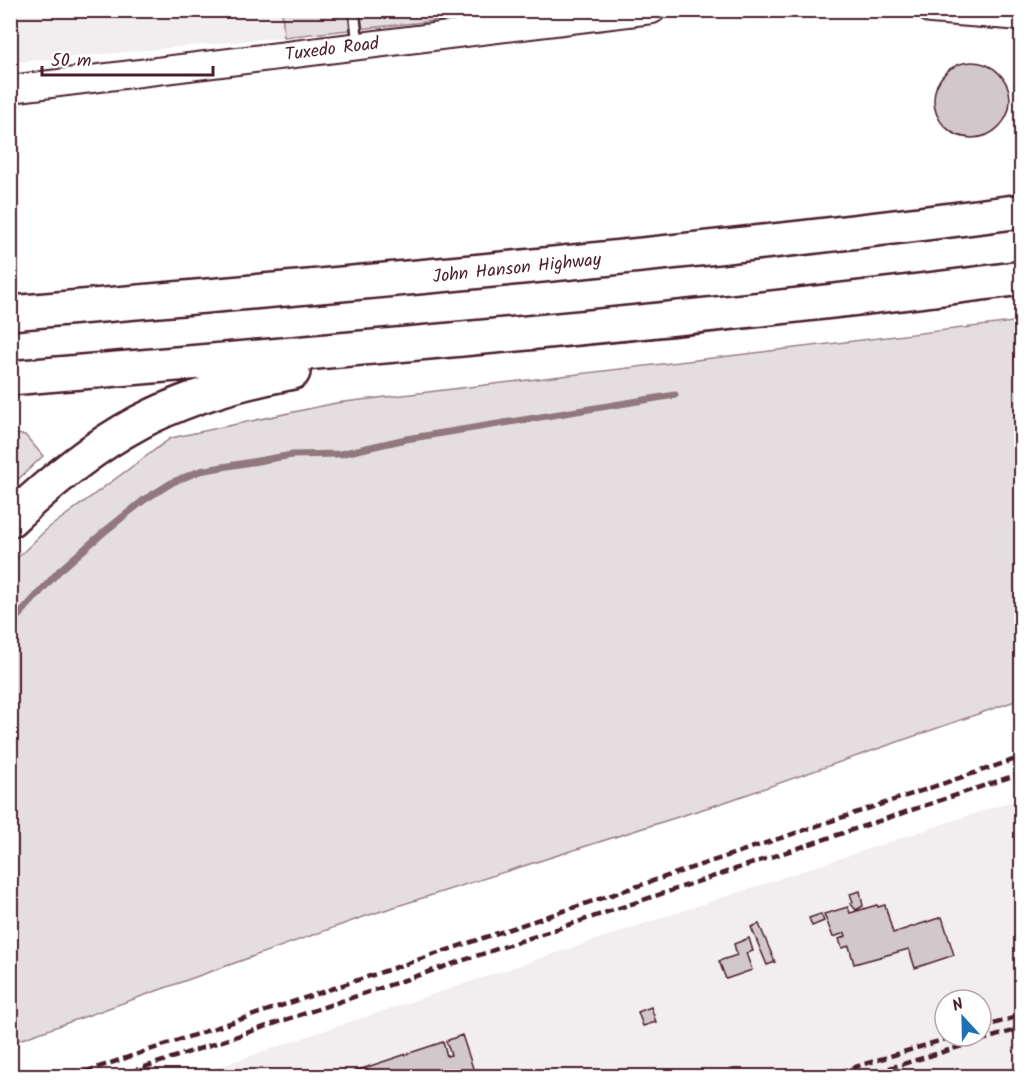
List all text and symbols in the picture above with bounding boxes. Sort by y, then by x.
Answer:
street label: Tuxedo Road [283,30,382,70]
scale bar [42,39,213,77]
text: 50 m [51,47,91,76]
street label: John Hanson Highway [431,246,603,292]
north arrow [933,988,993,1048]
text: N [949,992,967,1019]

